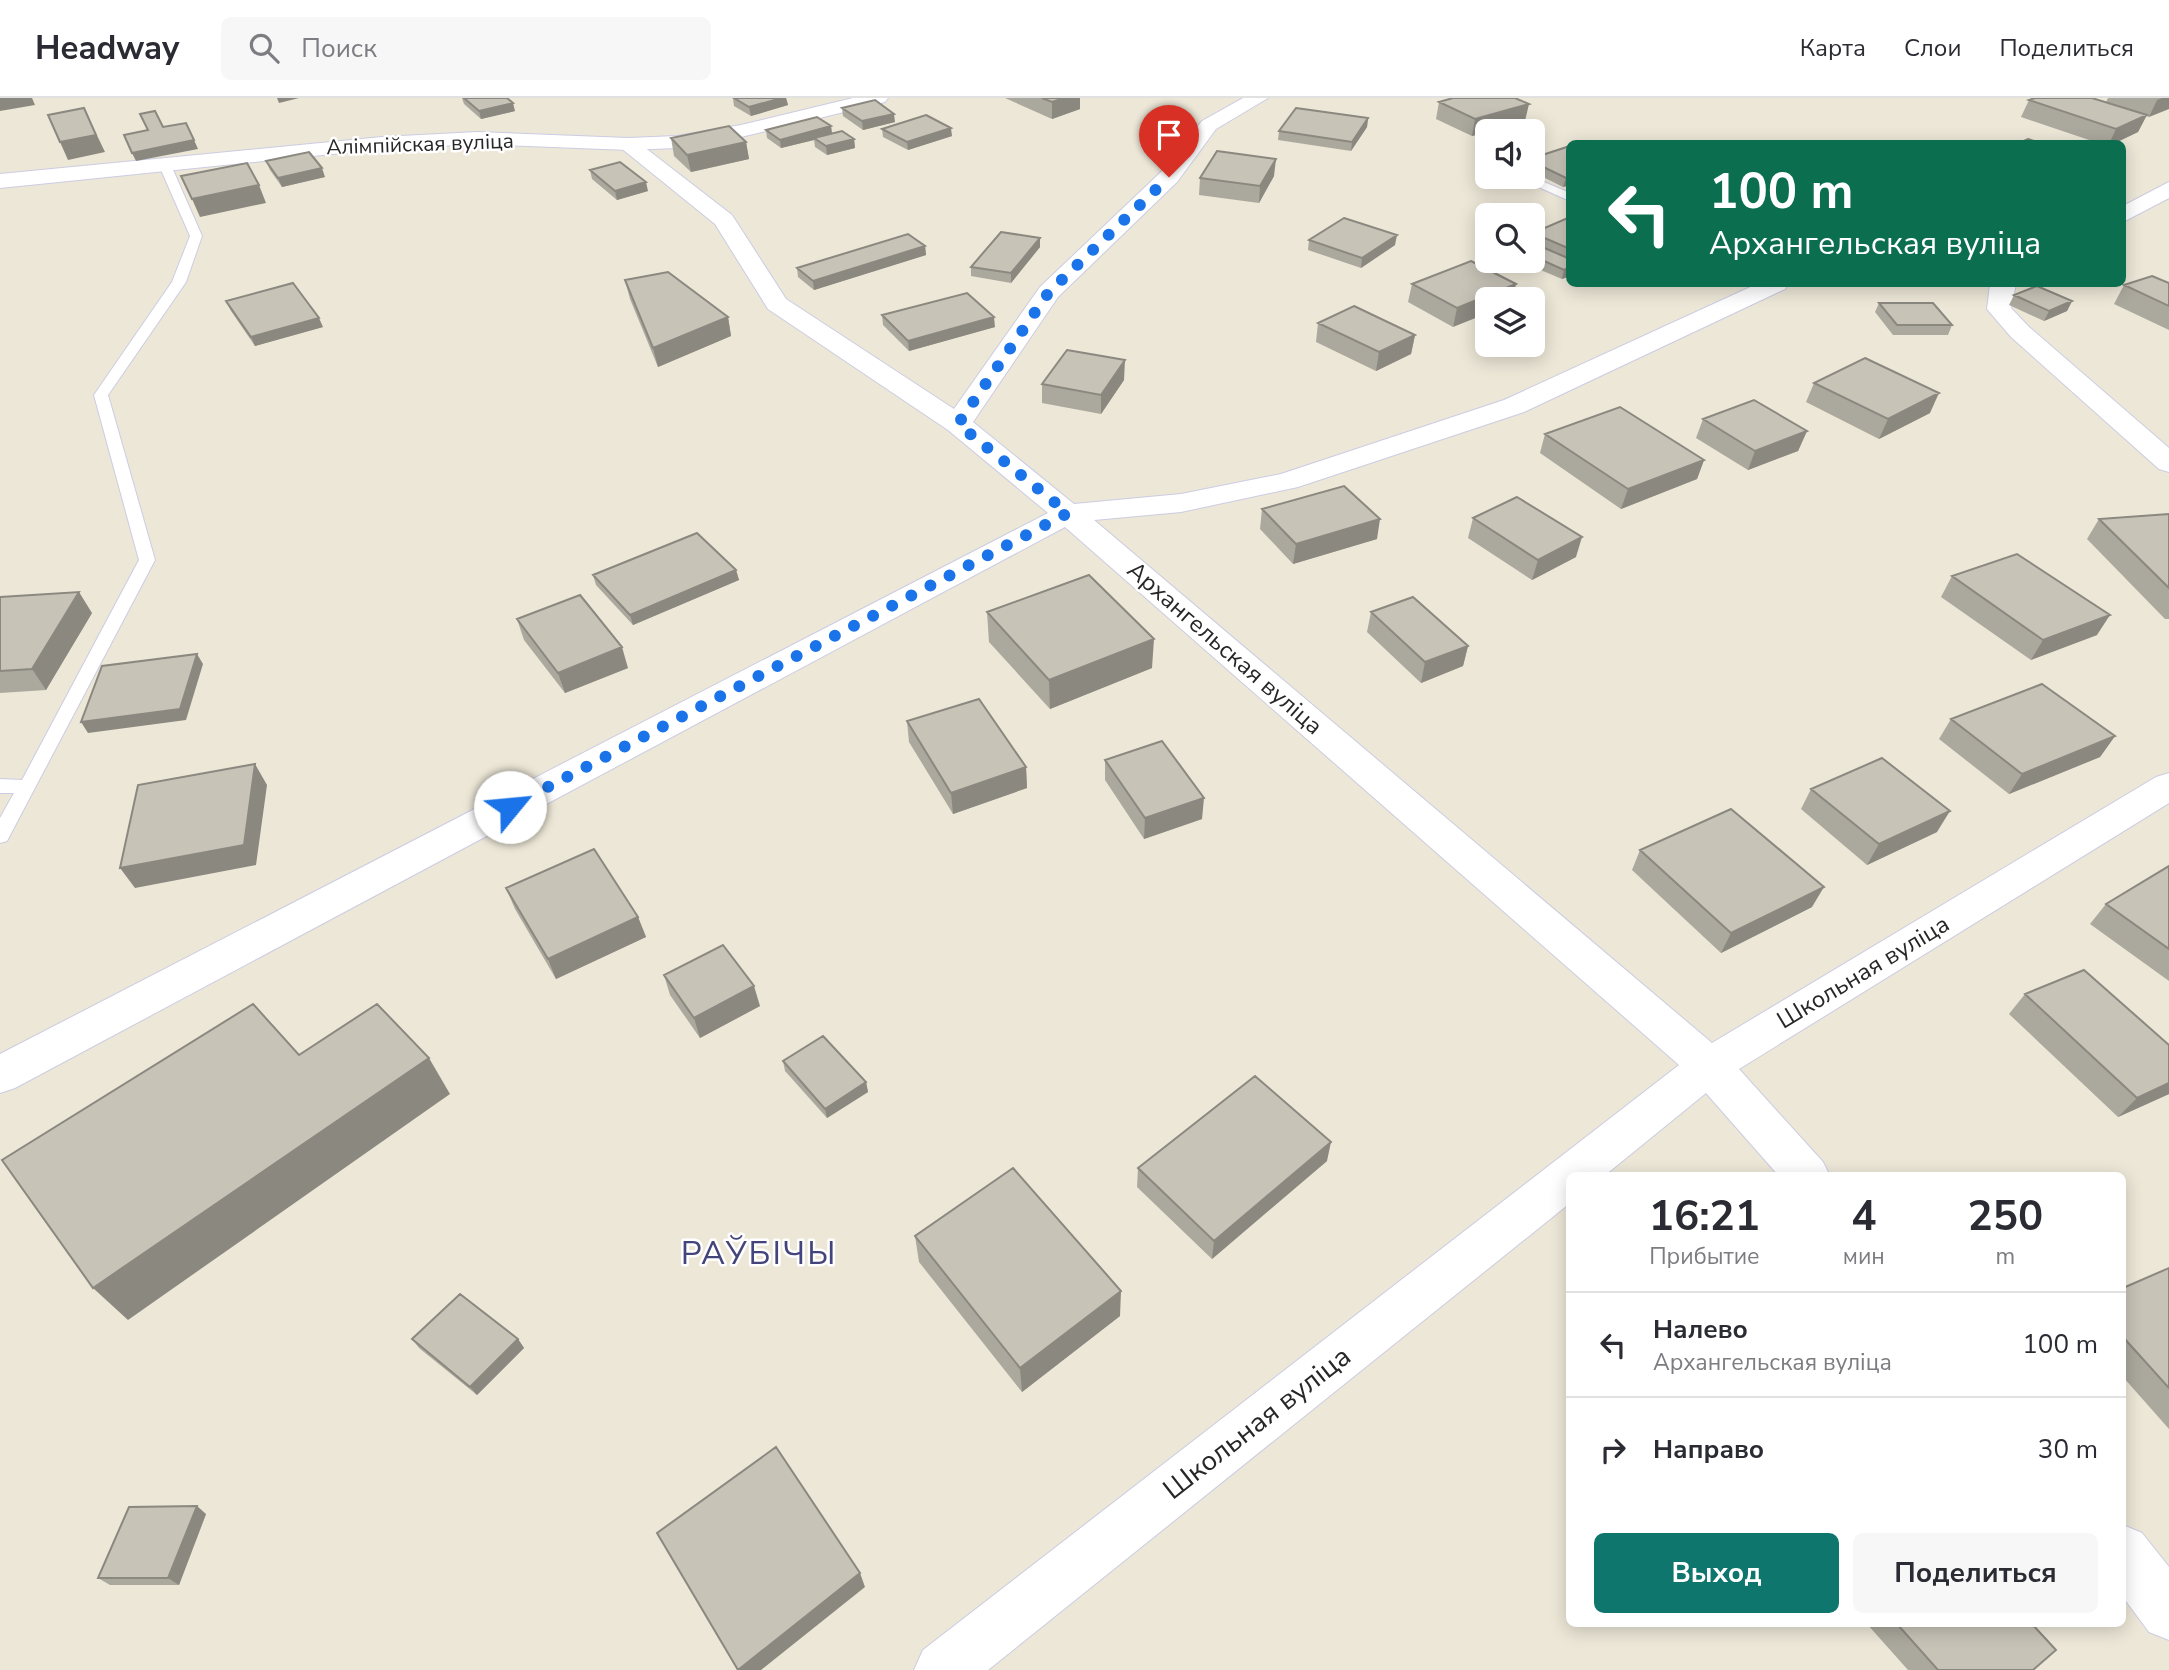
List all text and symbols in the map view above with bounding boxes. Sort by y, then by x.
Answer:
search box [221,17,711,80]
text: Headway [35,26,179,71]
icon: search [245,29,283,67]
text: Поиск [301,31,377,66]
text: Карта [1800,32,1866,64]
text: Слои [1904,32,1961,64]
text: Поделиться [1999,32,2134,64]
pin [1139,105,1199,177]
icon: arrive [1150,116,1188,154]
map controls [1475,119,1545,357]
button: sound [1475,119,1545,189]
street label: Алімпійская вуліца [326,127,514,161]
text: 100 m [1709,158,1853,225]
icon: left [1594,168,1685,259]
button: search [1475,203,1545,273]
text: Архангельская вуліца [1709,222,2041,265]
button: layers [1475,287,1545,357]
street label: Архангельская вуліца [1120,554,1330,742]
position arrow [473,770,547,844]
street label: Школьная вуліца [1771,908,1955,1036]
text: 16:21 [1649,1188,1760,1245]
text: 4 [1851,1188,1876,1245]
text: 250 [1968,1188,2043,1245]
district label: РАЎБІЧЫ [681,1231,837,1276]
text: Прибытие [1649,1241,1760,1272]
text: мин [1843,1241,1885,1272]
text: m [1996,1241,2015,1272]
text: Налево [1653,1312,1748,1347]
icon: left [1594,1326,1632,1364]
text: 100 m [2022,1327,2098,1362]
street label: Школьная вуліца [1155,1338,1359,1508]
text: Архангельская вуліца [1653,1347,1892,1378]
icon: right [1594,1431,1632,1469]
text: Направо [1653,1432,1764,1467]
text: 30 m [2038,1432,2098,1467]
button: Выход [1594,1533,1839,1613]
button: Поделиться [1853,1533,2098,1613]

